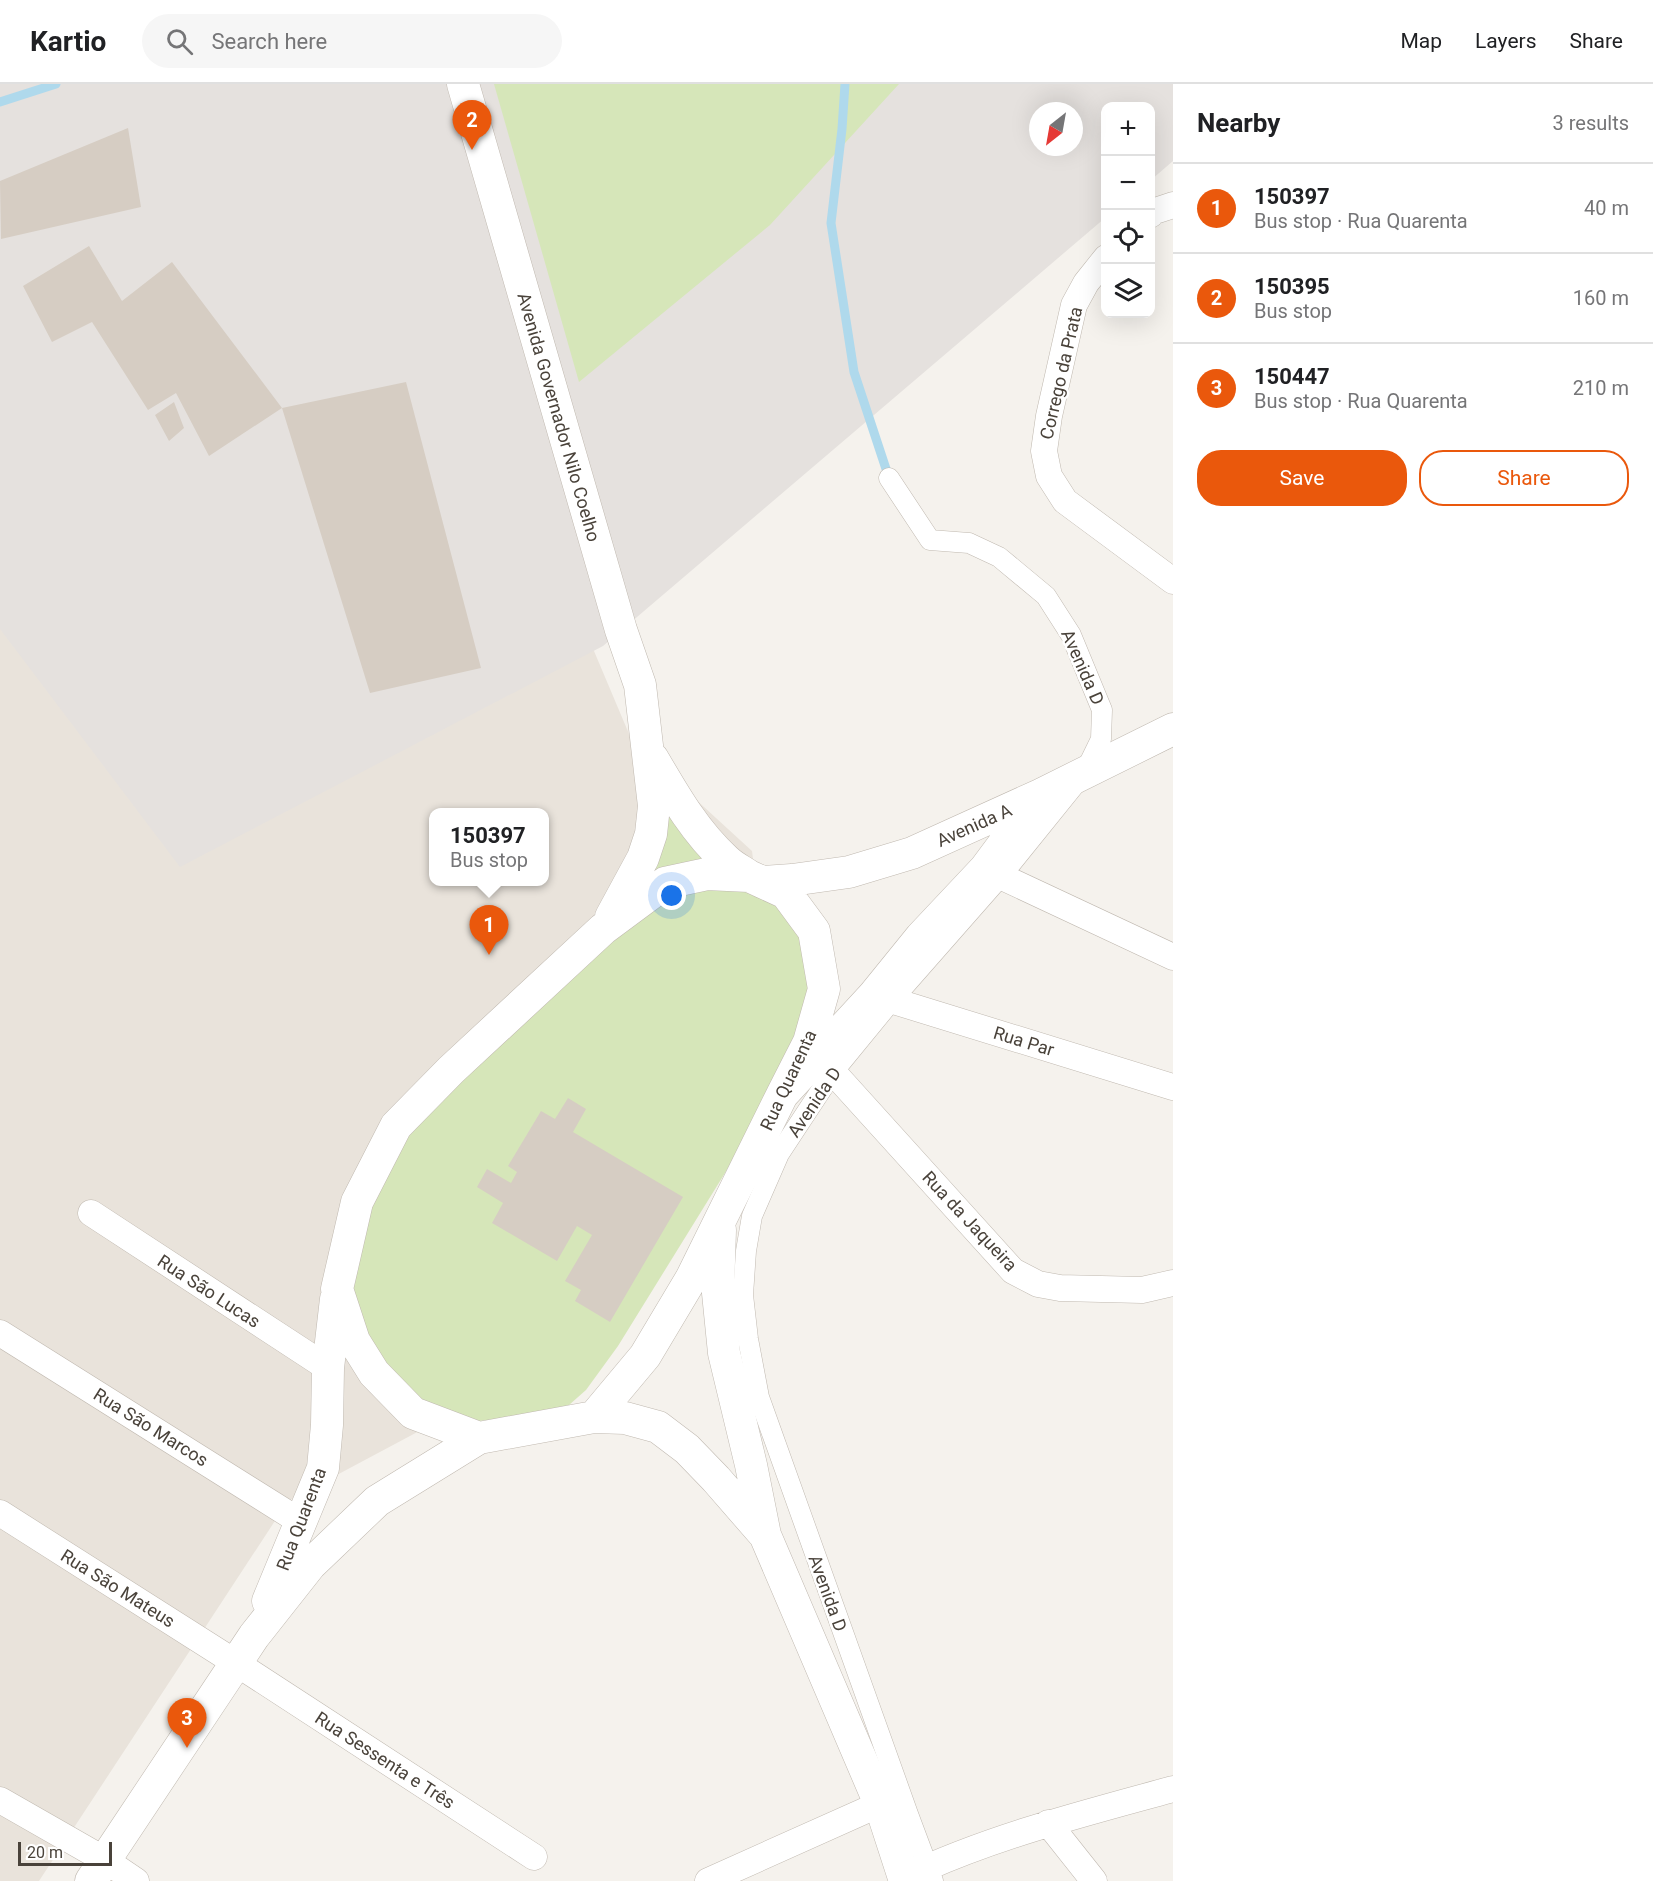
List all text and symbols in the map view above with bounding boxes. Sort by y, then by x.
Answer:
search box [142,14,562,68]
text: Kartio [30,25,106,58]
icon: search [163,25,196,58]
text: Search here [211,29,327,54]
text: Map [1400,29,1442,53]
text: Layers [1475,29,1536,53]
text: Share [1569,29,1623,53]
pin: 2 [452,100,492,150]
north arrow [1029,102,1083,156]
map controls [1101,102,1155,318]
button: + [1101,102,1155,156]
text: Nearby [1197,108,1280,138]
text: 3 results [1553,111,1629,135]
button: − [1101,156,1155,210]
text: 150397 [1254,184,1330,209]
text: 1 [1211,196,1222,220]
text: 40 m [1584,196,1629,220]
text: Bus stop · Rua Quarenta [1254,209,1468,233]
button: locate [1101,210,1155,264]
button: layers [1101,264,1155,318]
text: 150395 [1254,274,1330,299]
text: 2 [1211,286,1222,310]
text: 160 m [1573,286,1629,310]
street label: Avenida Governador Nilo Coelho [513,290,605,544]
text: Bus stop [1254,299,1332,323]
street label: Corrego da Prata [1036,305,1086,441]
text: 150447 [1254,364,1330,389]
text: 3 [1211,376,1222,400]
text: 210 m [1573,376,1629,400]
text: Bus stop · Rua Quarenta [1254,389,1468,413]
button: Save [1197,450,1407,506]
button: Share [1419,450,1629,506]
street label: Avenida D [1057,626,1109,708]
street label: Avenida A [933,799,1015,851]
popup [429,808,549,886]
text: 150397 [450,823,526,848]
text: Bus stop [450,848,528,872]
your location [657,881,686,910]
pin: 1 [470,906,508,955]
street label: Rua Par [991,1022,1057,1060]
street label: Rua Quarenta [756,1026,820,1134]
street label: Avenida D [783,1063,845,1141]
street label: Rua da Jaqueira [918,1167,1022,1275]
street label: Rua São Lucas [154,1250,264,1332]
street label: Rua São Marcos [90,1383,212,1471]
street label: Rua Quarenta [272,1465,330,1573]
street label: Rua São Mateus [57,1544,179,1632]
street label: Avenida D [804,1552,852,1634]
pin: 3 [168,1698,207,1748]
street label: Rua Sessenta e Três [311,1707,459,1813]
scale bar [18,1839,112,1866]
text: 20 m [27,1843,63,1862]

